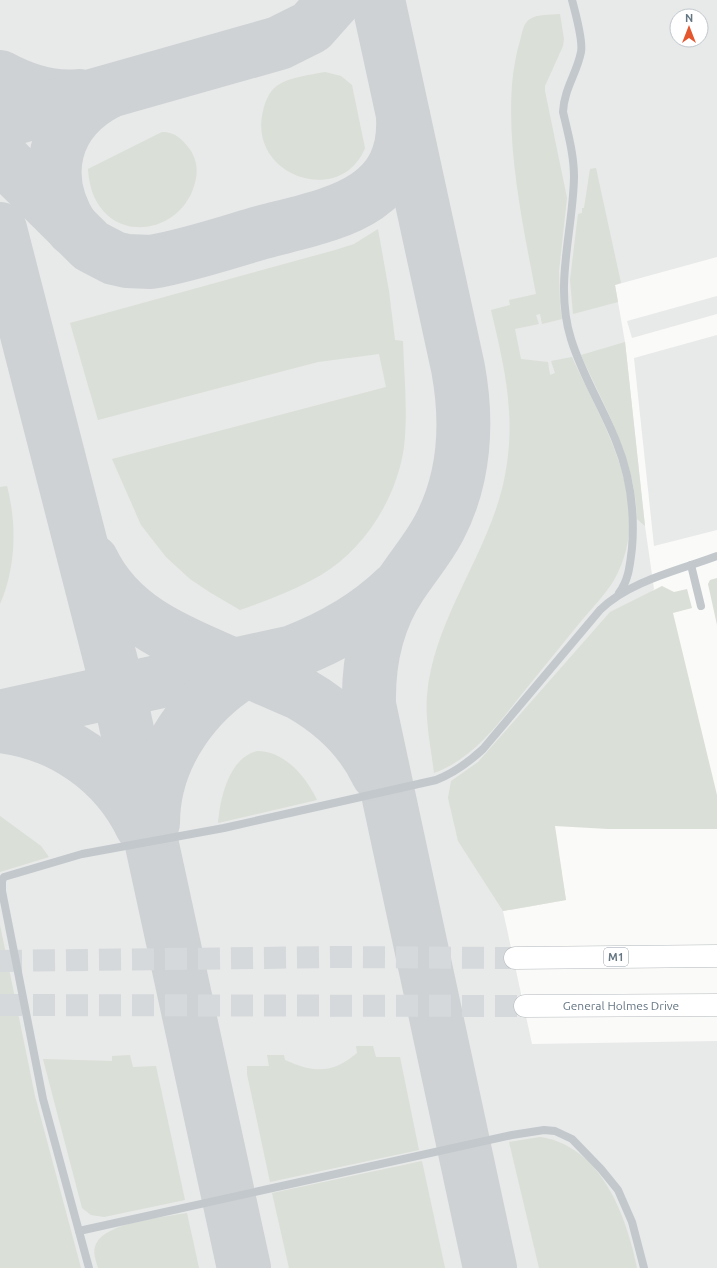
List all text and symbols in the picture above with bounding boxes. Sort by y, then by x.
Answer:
north arrow [669,8,709,48]
text: N [685,12,693,24]
road number: M1 [604,948,628,966]
street label: General Holmes Drive [563,999,679,1012]

